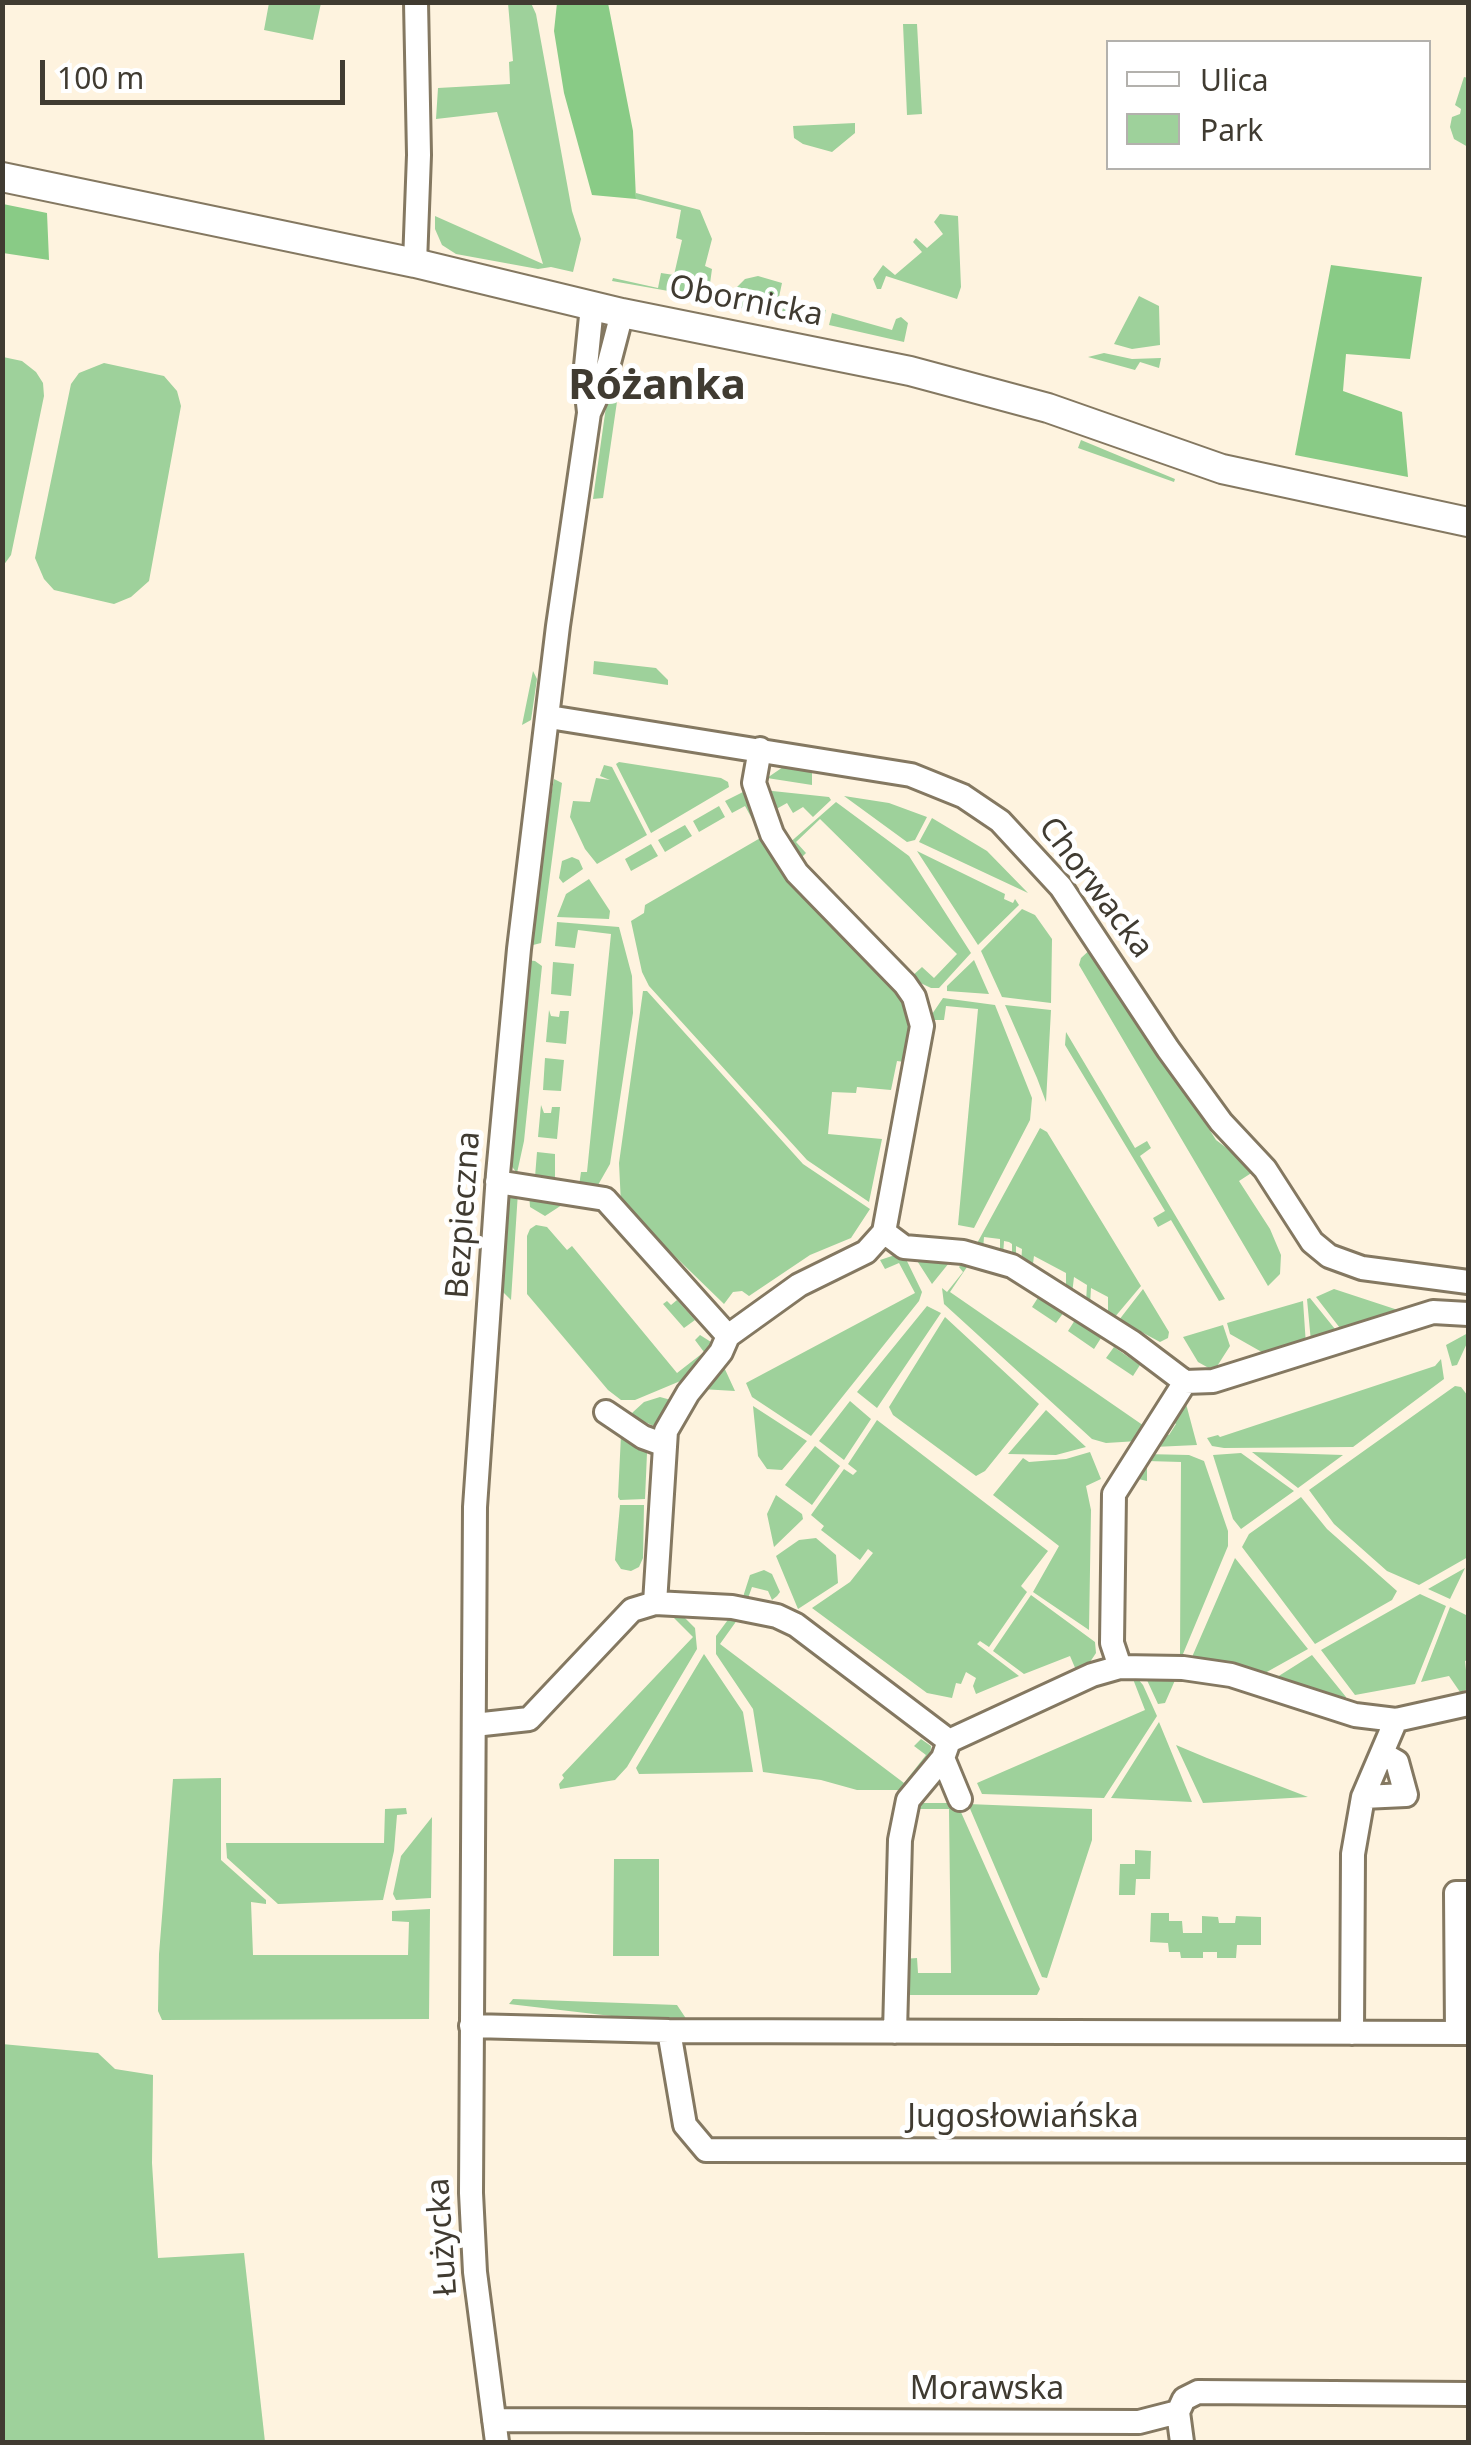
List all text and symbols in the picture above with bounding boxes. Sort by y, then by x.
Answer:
scale bar [45,40,350,102]
legend [1106,40,1431,170]
text: 100 m [57,57,144,98]
text: Ulica [1200,59,1269,100]
text: Park [1200,109,1263,150]
street label: Obornicka [666,268,826,336]
district label: Różanka [568,362,746,412]
street label: Chorwacka [1030,810,1160,966]
street label: Bezpieczna [439,1130,489,1300]
street label: Jugosłowiańska [907,2099,1139,2137]
street label: Łużycka [420,2177,466,2297]
street label: Morawska [910,2371,1064,2409]

